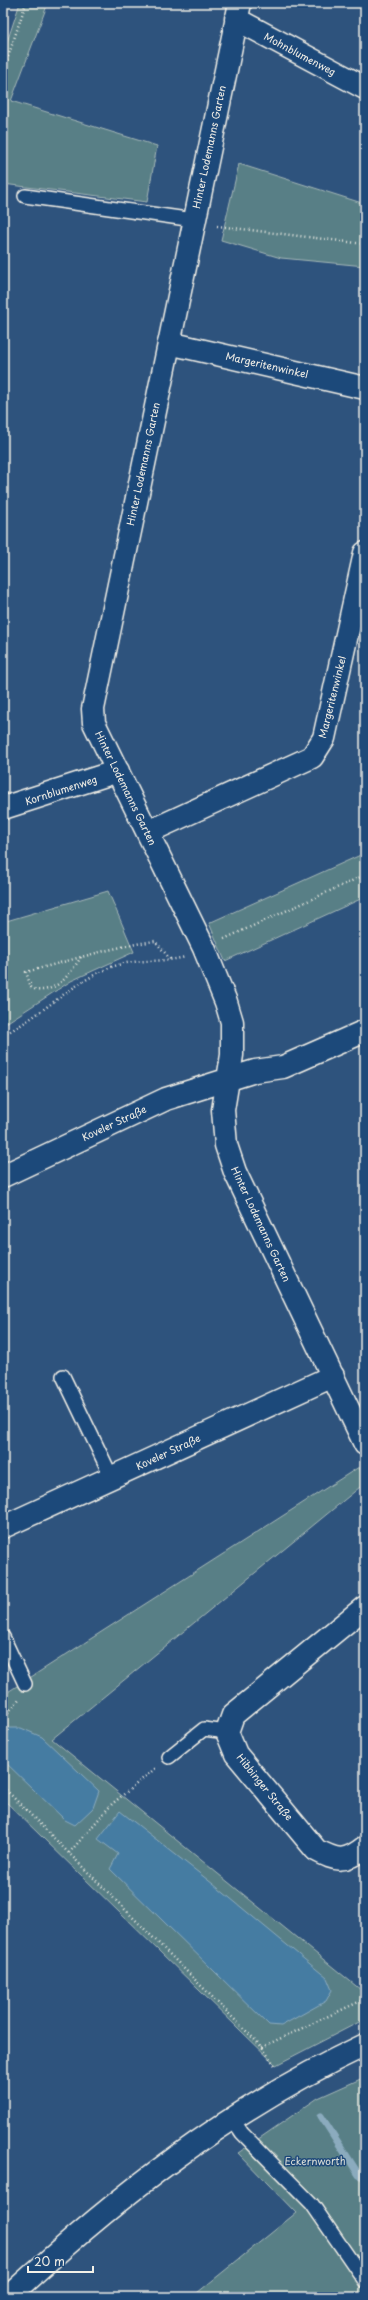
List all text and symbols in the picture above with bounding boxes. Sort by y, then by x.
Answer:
street label: Mohnblumenweg [262,28,339,79]
street label: Hinter Lodemanns Garten [188,84,229,210]
street label: Margeritenwinkel [224,348,310,381]
street label: Hinter Lodemanns Garten [122,401,163,527]
street label: Margeritenwinkel [314,654,349,740]
street label: Hinter Lodemanns Garten [92,728,161,848]
street label: Kornblumenweg [23,771,99,808]
street label: Koveler Straße [79,1101,149,1144]
street label: Hinter Lodemanns Garten [228,1164,295,1284]
street label: Koveler Straße [133,1430,203,1473]
street label: Hibbinger Straße [234,1750,297,1823]
park label: Eckernworth [285,2153,346,2168]
scale bar [28,2248,93,2274]
text: 20 m [34,2252,65,2270]

